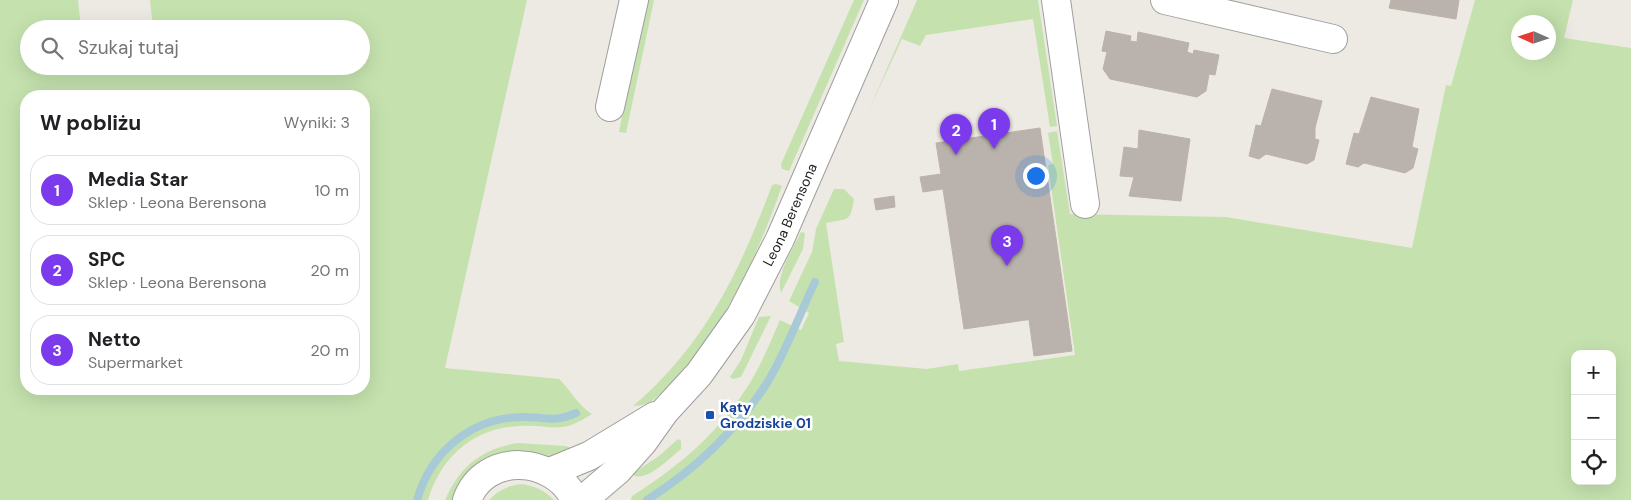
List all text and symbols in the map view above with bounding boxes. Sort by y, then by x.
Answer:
north arrow [1511,15,1556,60]
search box [20,20,370,75]
icon: search [38,34,66,62]
text: Szukaj tutaj [78,35,179,60]
pin: 1 [978,108,1010,149]
text: W pobliżu [40,109,141,137]
text: Wyniki: 3 [284,112,350,133]
pin: 2 [940,114,972,155]
street label: Leona Berensona [759,160,821,269]
your location [1023,163,1049,189]
text: Media Star [88,167,188,192]
text: 1 [54,180,60,201]
text: 10 m [315,180,349,201]
text: Sklep · Leona Berensona [88,192,267,213]
pin: 3 [991,225,1023,266]
text: SPC [88,247,125,272]
text: 2 [52,260,62,281]
text: 20 m [310,260,349,281]
text: Sklep · Leona Berensona [88,272,267,293]
text: Netto [88,327,141,352]
text: 3 [52,340,62,361]
text: 20 m [310,340,349,361]
map controls [1571,350,1616,485]
button: + [1571,350,1616,395]
text: Supermarket [88,352,183,373]
button: − [1571,395,1616,440]
place label: Kąty Grodziskie 01 [720,398,811,432]
marker: Kąty Grodziskie 01 [704,409,716,421]
button: locate [1571,440,1616,485]

